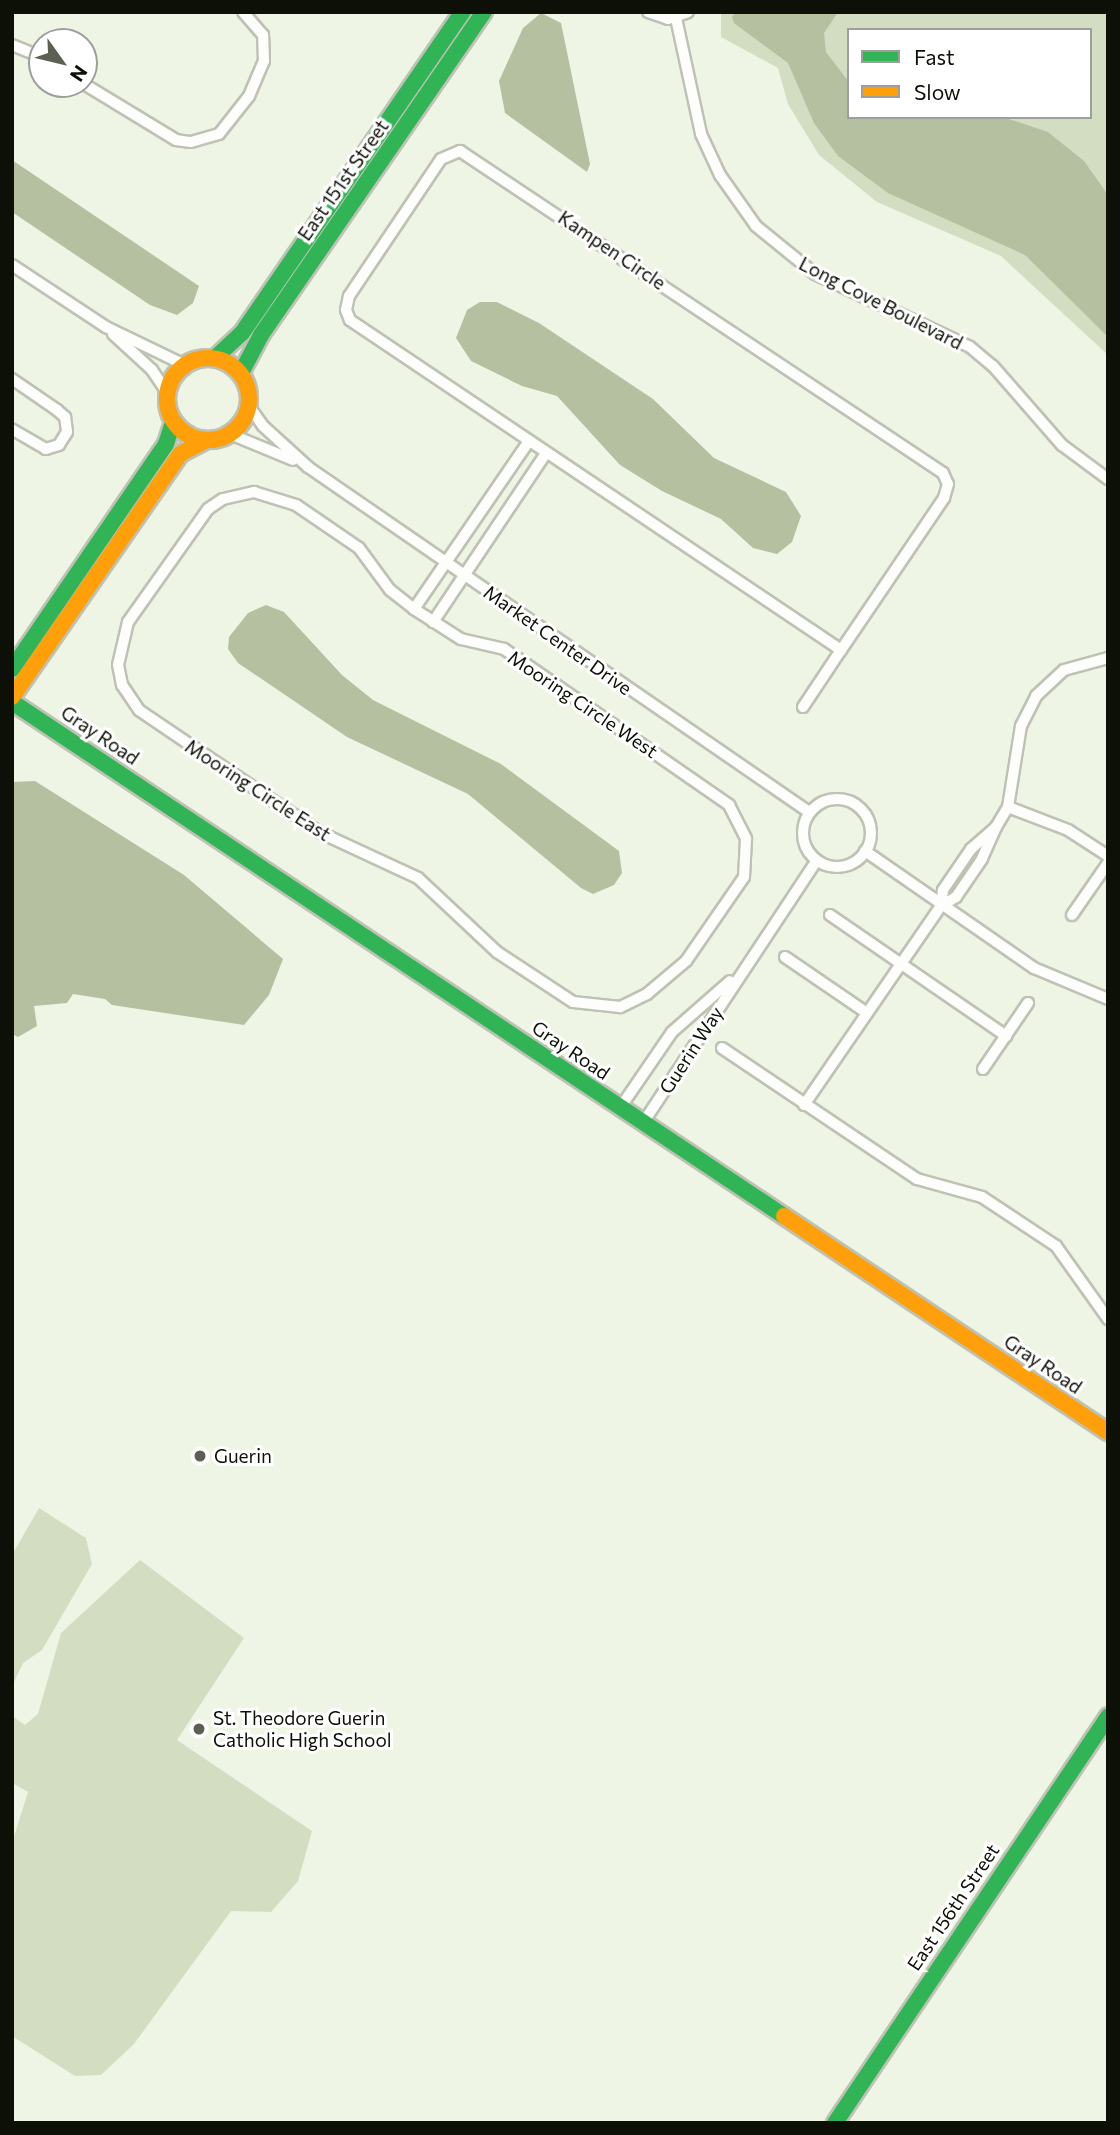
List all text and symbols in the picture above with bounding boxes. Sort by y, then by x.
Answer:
north arrow [28,28,98,98]
legend [847,28,1092,119]
text: Fast [914,44,955,69]
text: N [66,62,93,86]
text: Slow [914,79,961,104]
street label: East 151st Street [293,115,393,245]
street label: Kampen Circle [554,206,670,294]
street label: Long Cove Boulevard [795,252,967,354]
street label: Market Center Drive [480,580,636,700]
street label: Mooring Circle West [504,645,662,763]
street label: Gray Road [57,701,143,769]
street label: Mooring Circle East [181,734,335,846]
street label: Guerin Way [654,1002,728,1098]
street label: Gray Road [528,1016,614,1084]
street label: Gray Road [1000,1330,1086,1398]
place label: Guerin [214,1445,272,1467]
marker: Guerin [192,1448,208,1464]
place label: St. Theodore Guerin Catholic High School [213,1707,392,1751]
marker: St. Theodore Guerin Catholic High School [191,1721,207,1737]
street label: East 156th Street [902,1839,1004,1975]

